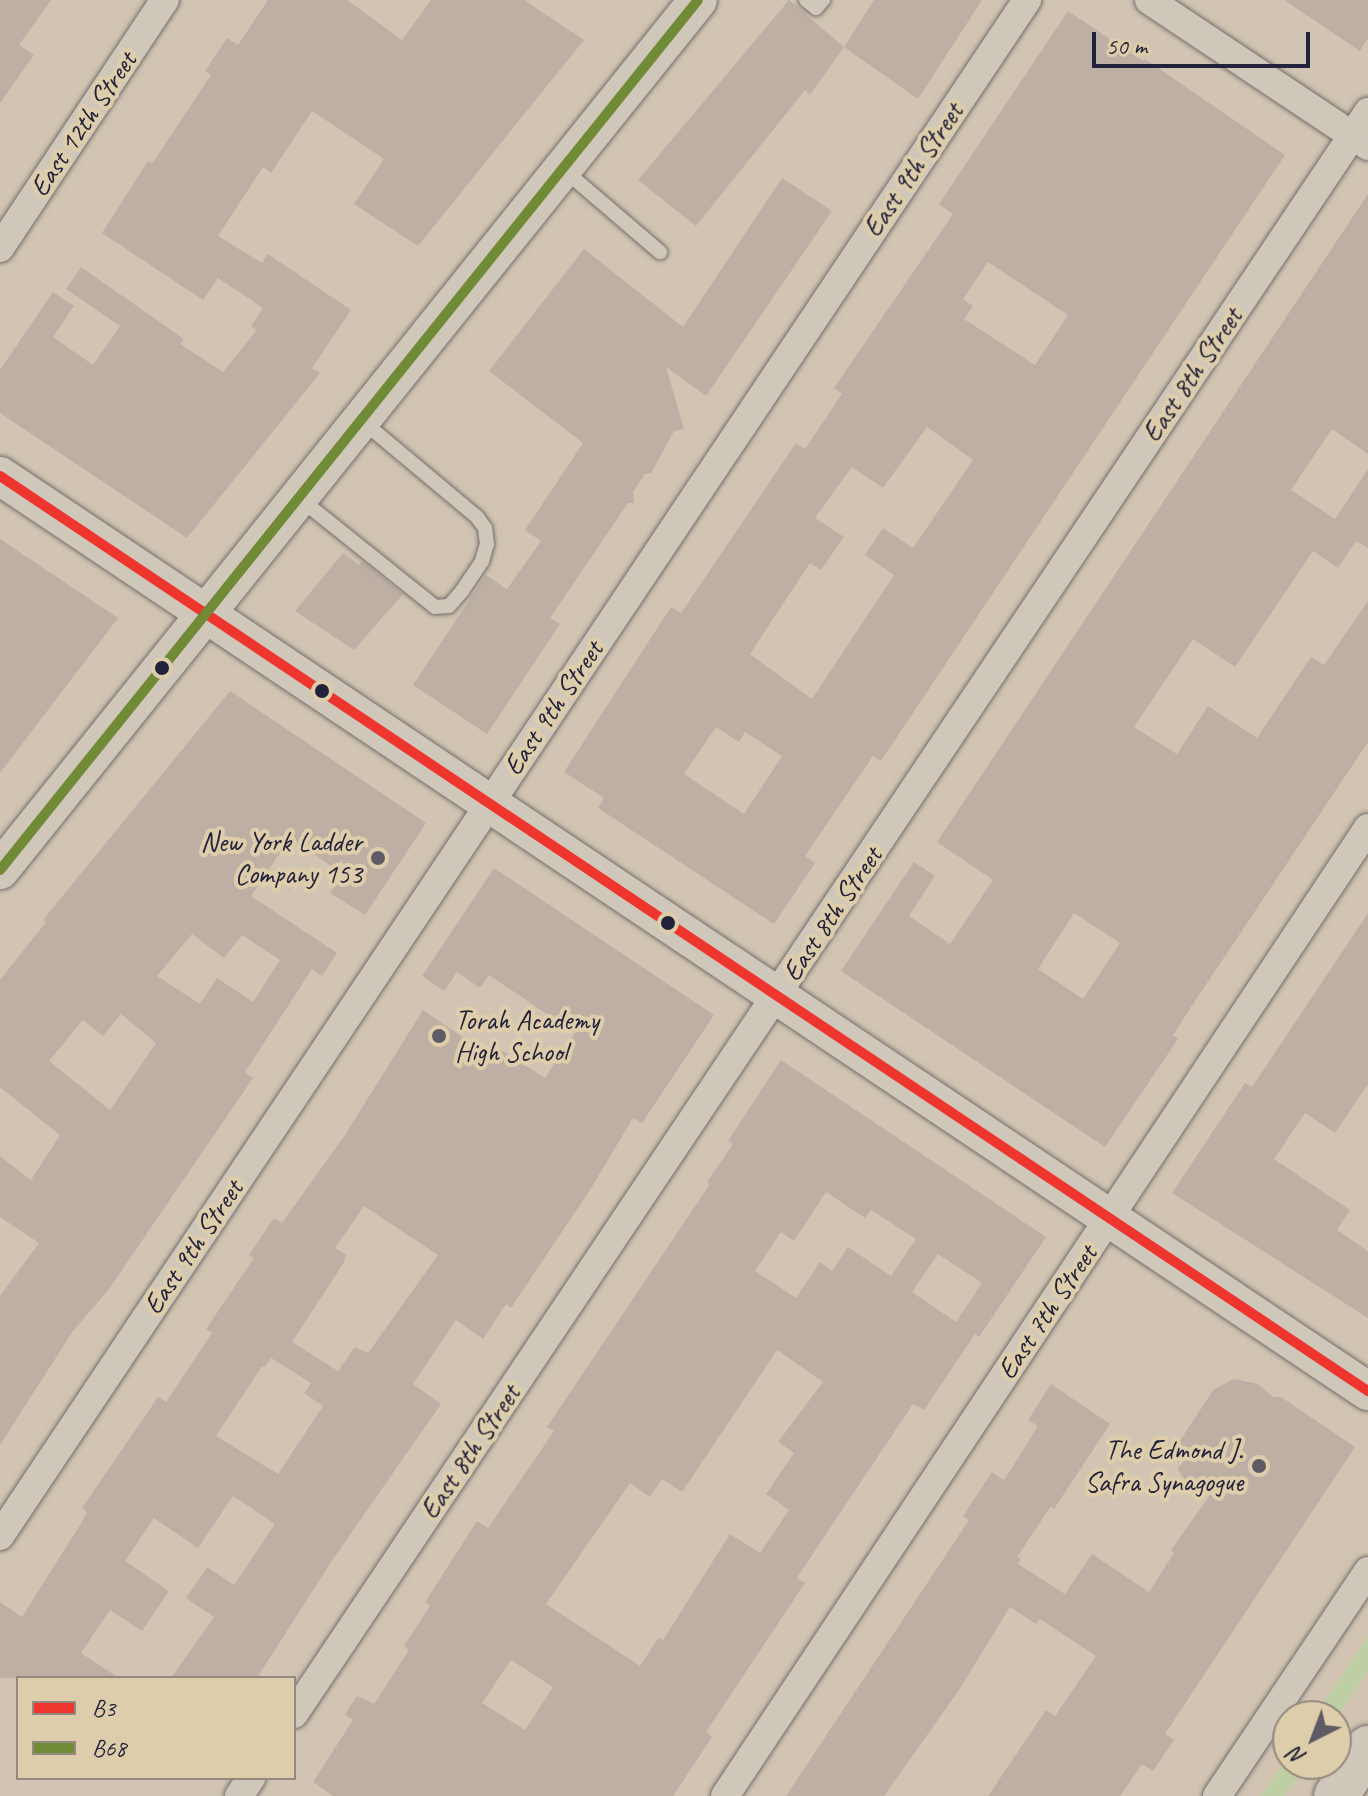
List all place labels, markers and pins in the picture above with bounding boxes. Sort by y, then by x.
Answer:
unlabelled marker [154,660,170,676]
unlabelled marker [314,683,330,699]
place label: New York Ladder Company 153 [200,825,362,891]
marker: New York Ladder Company 153 [369,849,387,867]
unlabelled marker [660,915,676,931]
place label: Torah Academy High School [455,1003,598,1069]
marker: Torah Academy High School [430,1027,448,1045]
place label: The Edmond J. Safra Synagogue [1084,1433,1243,1499]
marker: The Edmond J. Safra Synagogue [1250,1457,1268,1475]

